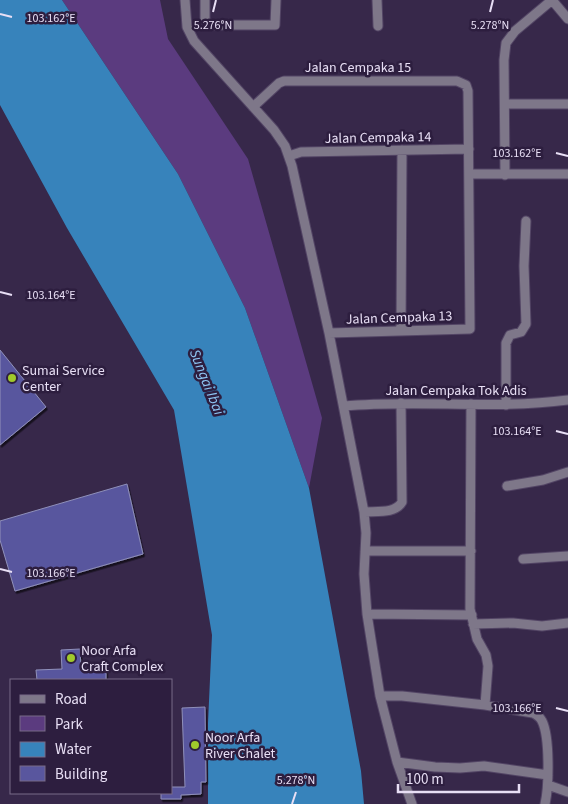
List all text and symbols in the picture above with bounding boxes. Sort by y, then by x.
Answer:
text: 103.162°E [26,10,76,27]
text: 5.276°N [194,17,232,34]
text: 5.278°N [471,17,509,34]
street label: Jalan Cempaka 15 [305,58,411,78]
street label: Jalan Cempaka 14 [325,127,432,149]
text: 103.162°E [492,145,542,162]
text: 103.164°E [26,287,76,304]
street label: Jalan Cempaka 13 [345,306,453,330]
water label: Sungai Ibai [184,346,229,419]
place label: Sumai Service Center [22,361,105,397]
marker: Sumai Service Center [6,372,18,384]
street label: Jalan Cempaka Tok Adis [385,381,527,401]
text: 103.164°E [492,423,542,440]
text: 103.166°E [26,565,76,582]
place label: Noor Arfa Craft Complex [81,641,164,677]
marker: Noor Arfa Craft Complex [65,652,77,664]
legend [10,679,172,794]
text: Road [55,689,87,710]
text: 103.166°E [492,700,542,717]
text: Park [55,714,84,735]
place label: Noor Arfa River Chalet [205,728,276,764]
text: Water [55,739,92,760]
marker: Noor Arfa River Chalet [189,739,201,751]
scale bar [398,762,519,794]
text: Building [55,764,108,785]
text: 100 m [406,769,444,790]
text: 5.278°N [277,772,315,789]

